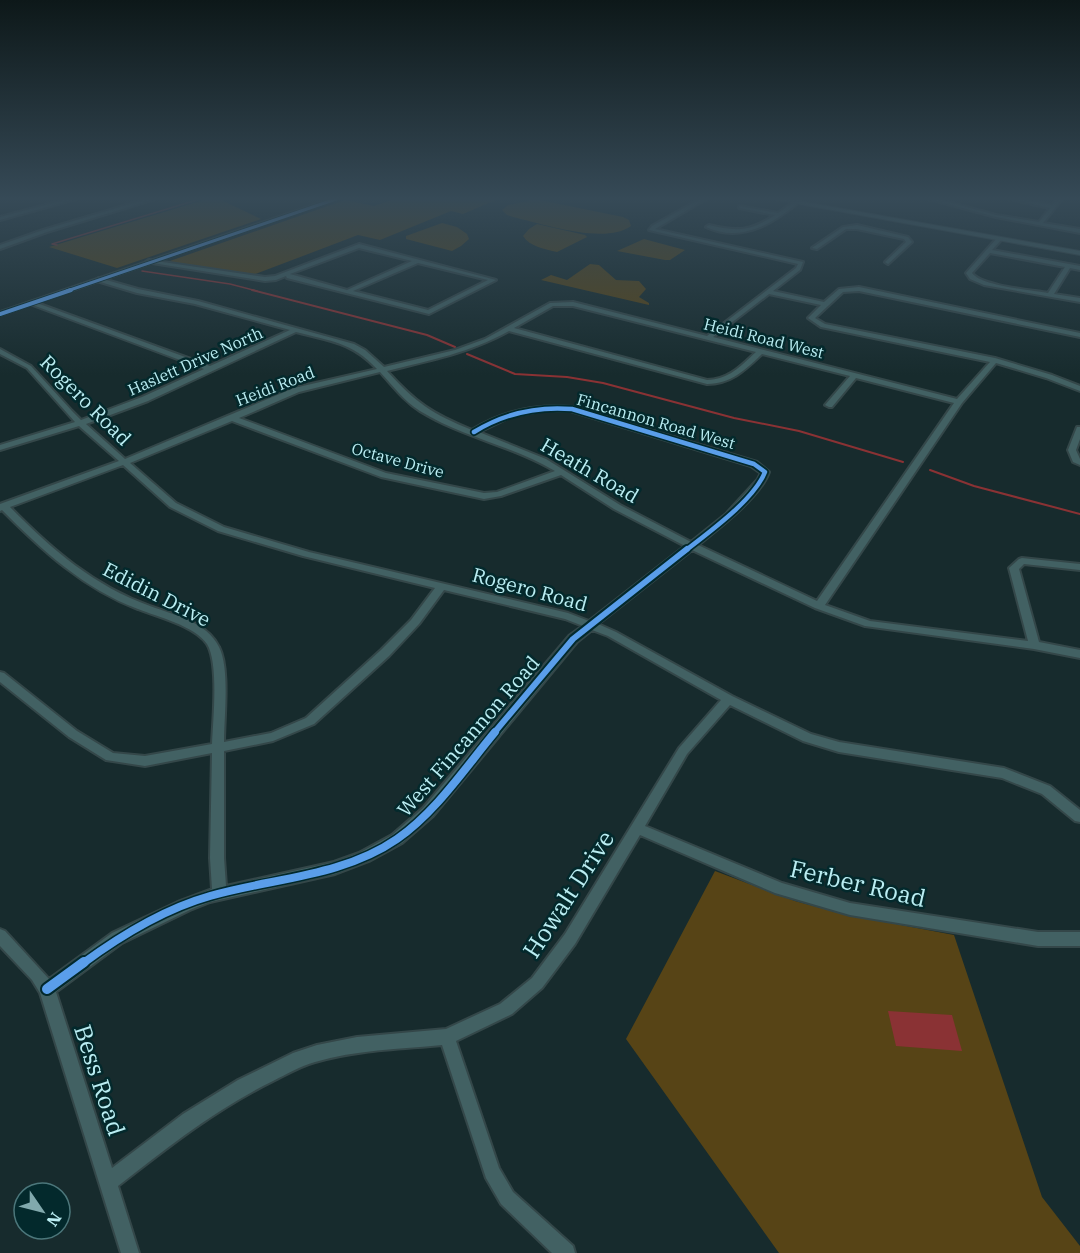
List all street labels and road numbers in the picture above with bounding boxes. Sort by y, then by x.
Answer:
street label: Heidi Road West [702,313,827,363]
street label: Haslett Drive North [124,322,266,400]
street label: Rogero Road [35,349,137,451]
street label: Heidi Road [233,362,318,410]
street label: Fincannon Road West [575,389,738,453]
street label: Heath Road [536,431,644,509]
street label: Octave Drive [350,438,446,482]
street label: Edidin Drive [99,555,215,633]
street label: Rogero Road [469,561,591,617]
street label: West Fincannon Road [391,650,545,822]
street label: Howalt Drive [515,824,621,964]
street label: Ferber Road [787,852,929,914]
street label: Bess Road [67,1020,133,1140]

